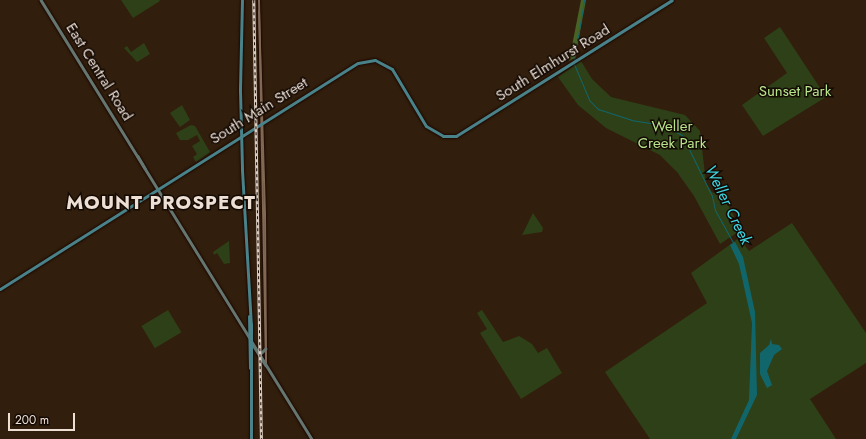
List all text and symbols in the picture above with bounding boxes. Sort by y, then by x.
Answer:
street label: East Central Road [62,20,136,124]
street label: South Elmhurst Road [493,21,613,105]
street label: South Main Street [207,74,311,148]
park label: Sunset Park [759,83,831,101]
park label: Weller Creek Park [638,117,706,152]
water label: Weller Creek [701,162,755,248]
district label: MOUNT PROSPECT [66,192,256,214]
scale bar [10,405,77,431]
text: 200 m [15,411,49,429]

